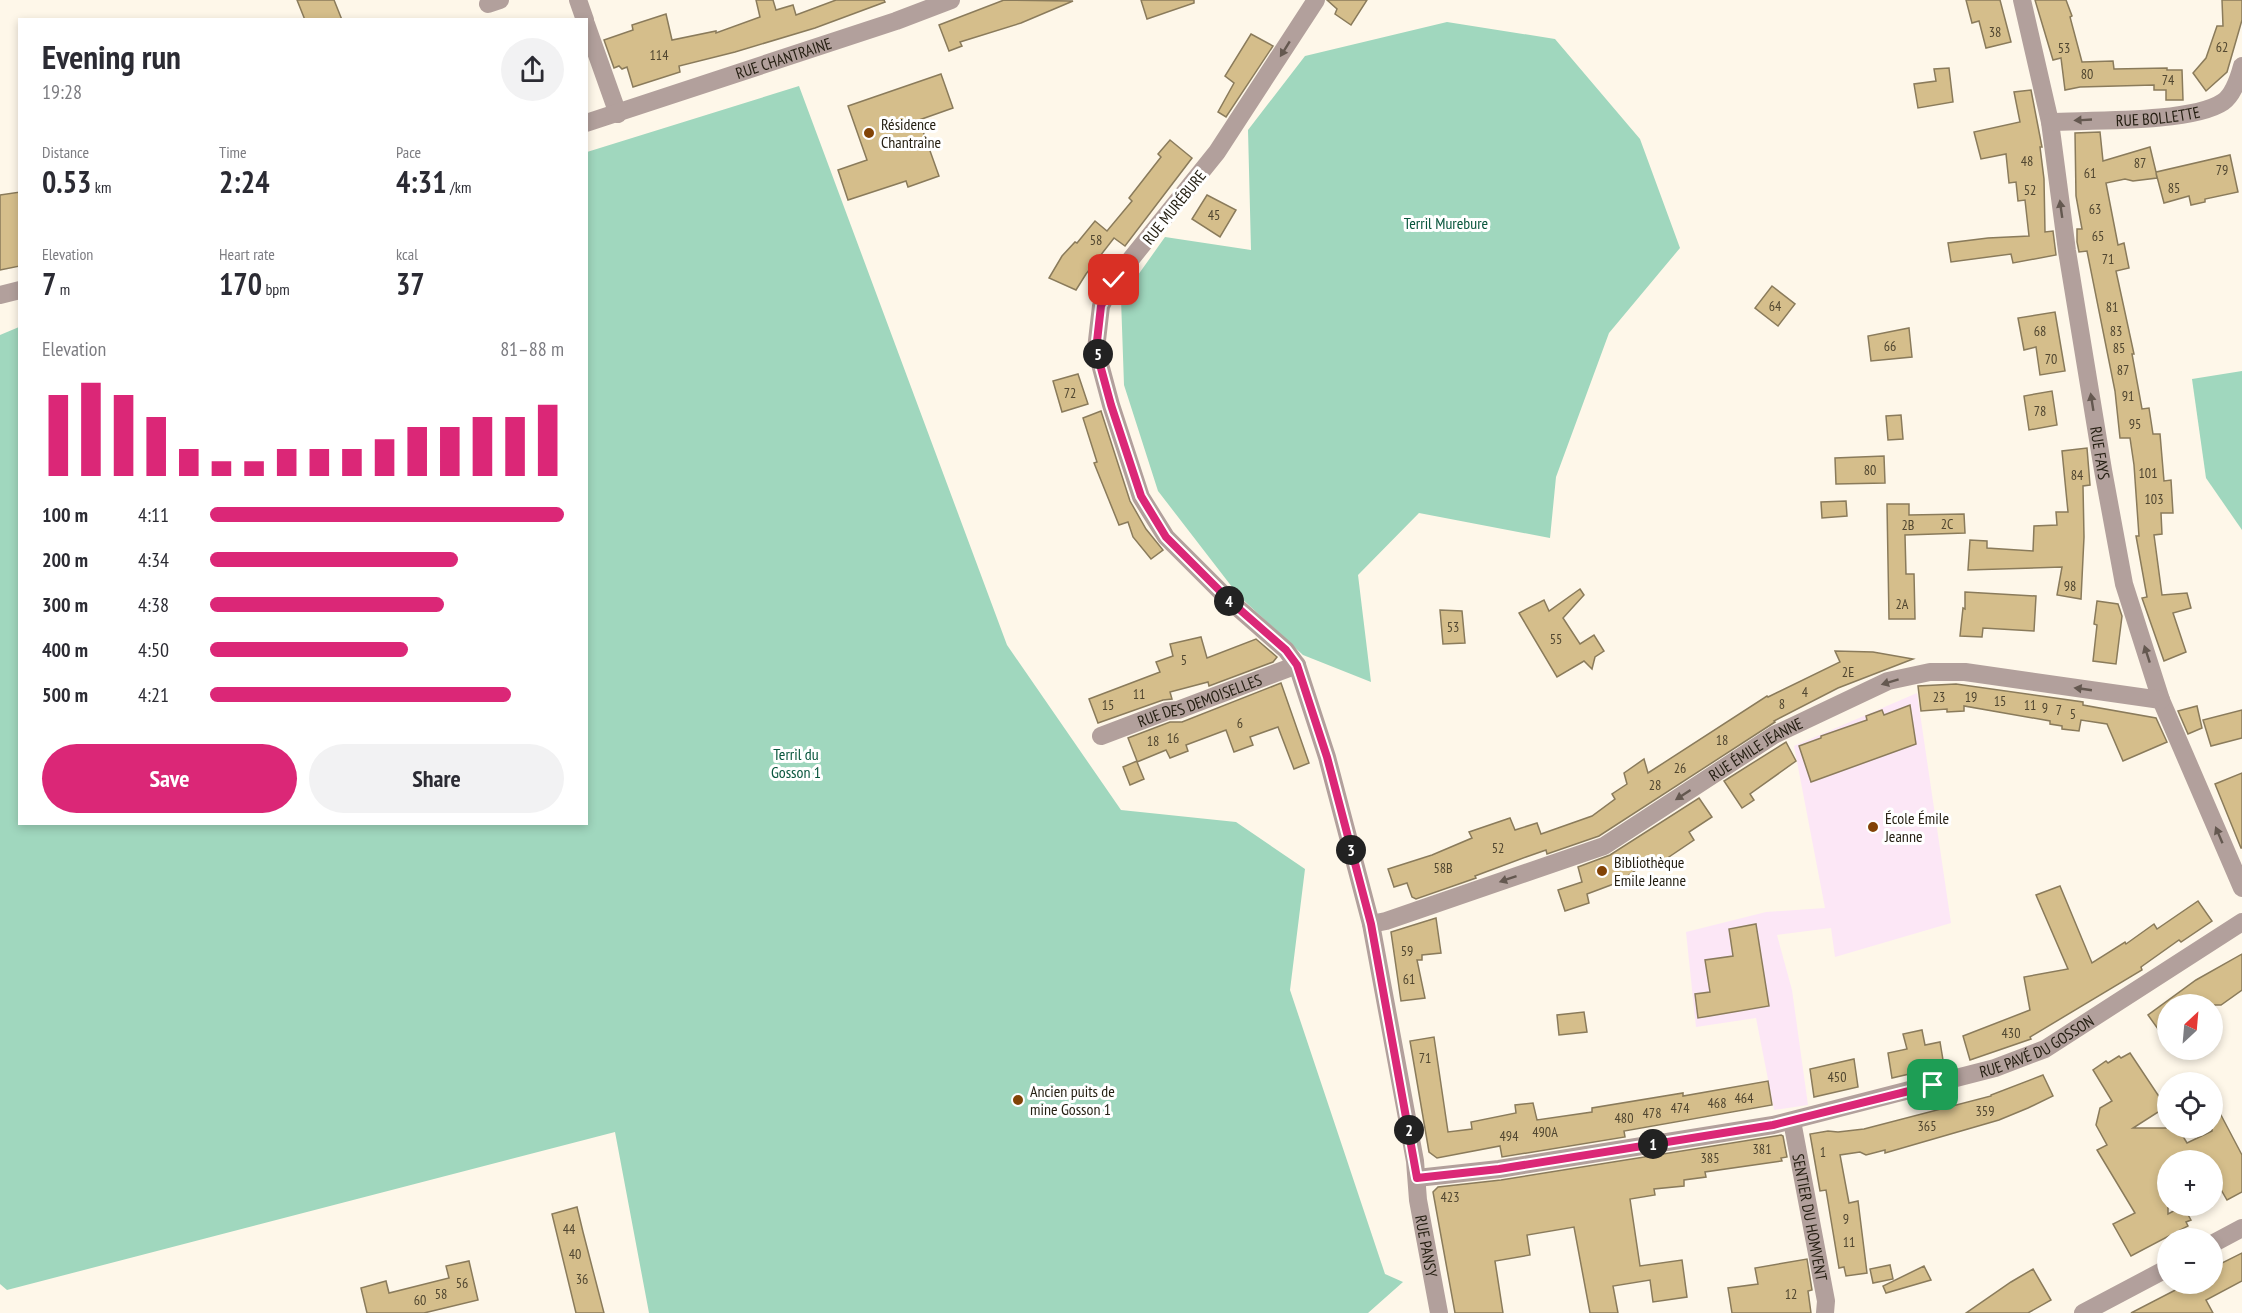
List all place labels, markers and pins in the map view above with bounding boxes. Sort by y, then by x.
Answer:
place label: Résidence Chantraine [881,114,941,152]
marker: Résidence Chantraine [862,126,876,140]
pin [1088,254,1139,305]
pin: 5 [1083,339,1113,369]
pin: 4 [1214,586,1244,616]
place label: École Émile Jeanne [1884,808,1949,846]
marker: École Émile Jeanne [1866,820,1880,834]
pin: 3 [1336,835,1366,865]
place label: Bibliothèque Emile Jeanne [1614,852,1686,890]
marker: Bibliothèque Emile Jeanne [1595,864,1609,878]
pin [1907,1059,1958,1110]
place label: Ancien puits de mine Gosson 1 [1030,1081,1115,1119]
marker: Ancien puits de mine Gosson 1 [1011,1093,1025,1107]
pin: 2 [1394,1115,1424,1145]
pin: 1 [1638,1129,1668,1159]

